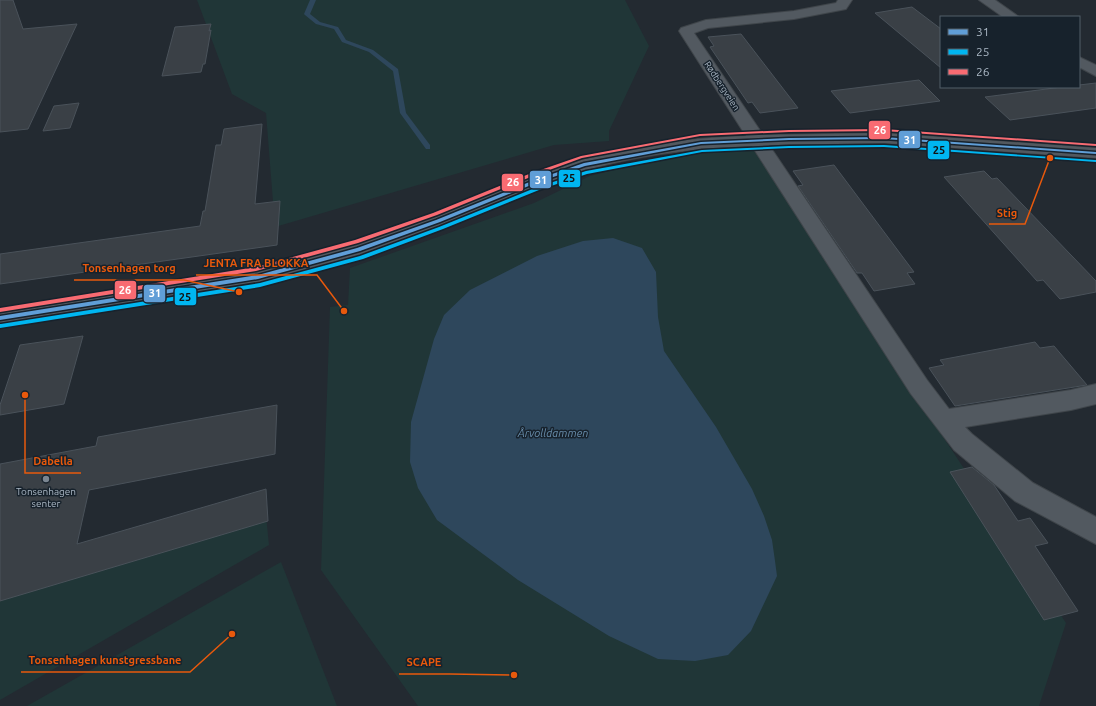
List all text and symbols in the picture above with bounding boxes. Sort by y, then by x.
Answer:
legend [940,16,1080,88]
text: 31 [976,25,990,38]
text: 25 [976,45,990,58]
street label: Rødbergveien [702,60,742,112]
text: 26 [976,65,990,78]
line badge: 26 [868,120,891,140]
text: 26 [874,124,886,136]
line badge: 31 [898,130,921,149]
text: 31 [904,134,916,146]
line badge: 25 [927,140,950,160]
text: 25 [933,144,945,156]
line badge: 25 [558,169,581,188]
line badge: 31 [529,170,552,189]
text: 25 [563,172,575,184]
line badge: 26 [501,173,524,192]
text: 31 [535,174,547,186]
text: 26 [507,176,519,188]
callout: Stig [989,201,1025,224]
text: Stig [997,207,1017,219]
callout: JENTA FRA BLOKKA [196,252,317,275]
callout: Tonsenhagen torg [74,257,184,280]
text: JENTA FRA BLOKKA [203,257,309,269]
text: Tonsenhagen torg [82,262,176,274]
line badge: 26 [114,280,137,300]
text: 26 [119,284,131,296]
line badge: 31 [143,284,166,303]
text: 31 [149,287,161,299]
line badge: 25 [174,287,197,306]
text: 25 [179,291,191,303]
water label: Årvolldammen [517,427,588,439]
callout: Dabella [25,450,81,473]
text: Dabella [33,455,73,467]
marker: Tonsenhagen senter [41,474,51,484]
place label: Tonsenhagen senter [16,486,76,509]
callout: Tonsenhagen kunstgressbane [21,649,190,672]
callout: SCAPE [399,651,450,674]
text: Tonsenhagen kunstgressbane [29,654,181,666]
text: SCAPE [407,656,442,668]

